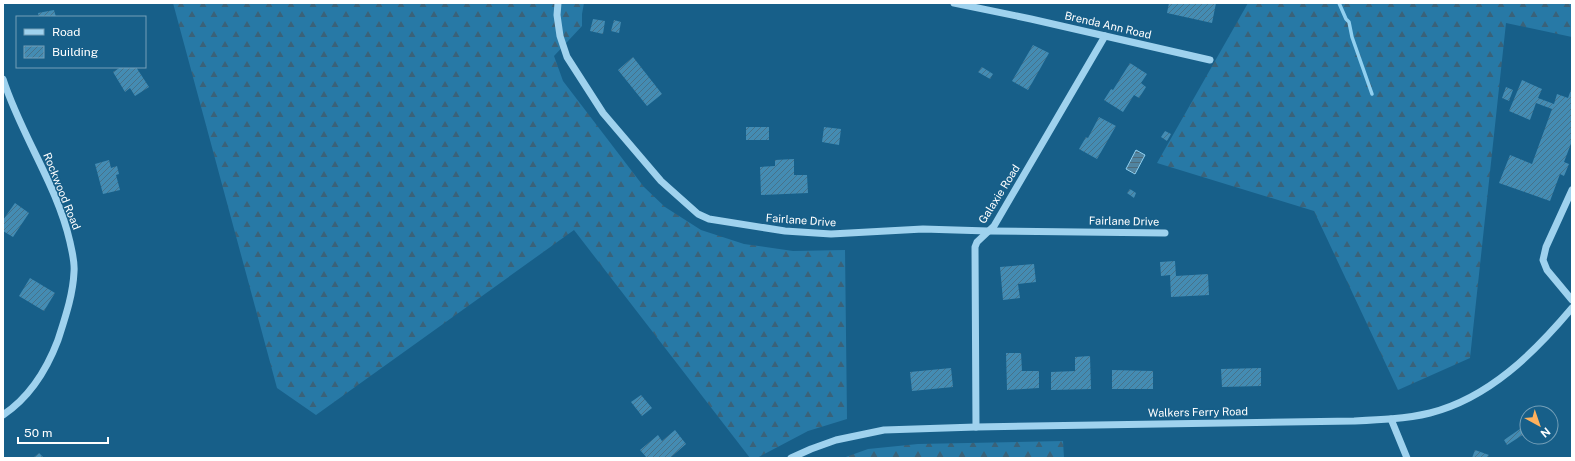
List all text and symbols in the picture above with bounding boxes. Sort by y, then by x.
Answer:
street label: Brenda Ann Road [1063,9,1153,41]
legend [16,16,146,68]
text: Road [52,25,80,39]
text: Building [52,45,98,59]
street label: Rockwood Road [41,151,83,231]
street label: Galaxie Road [976,162,1022,226]
street label: Fairlane Drive [765,212,837,228]
street label: Fairlane Drive [1089,214,1159,228]
street label: Walkers Ferry Road [1148,405,1248,419]
north arrow [1519,405,1559,445]
scale bar [18,419,108,445]
text: N [1538,425,1553,440]
text: 50 m [24,426,52,440]

